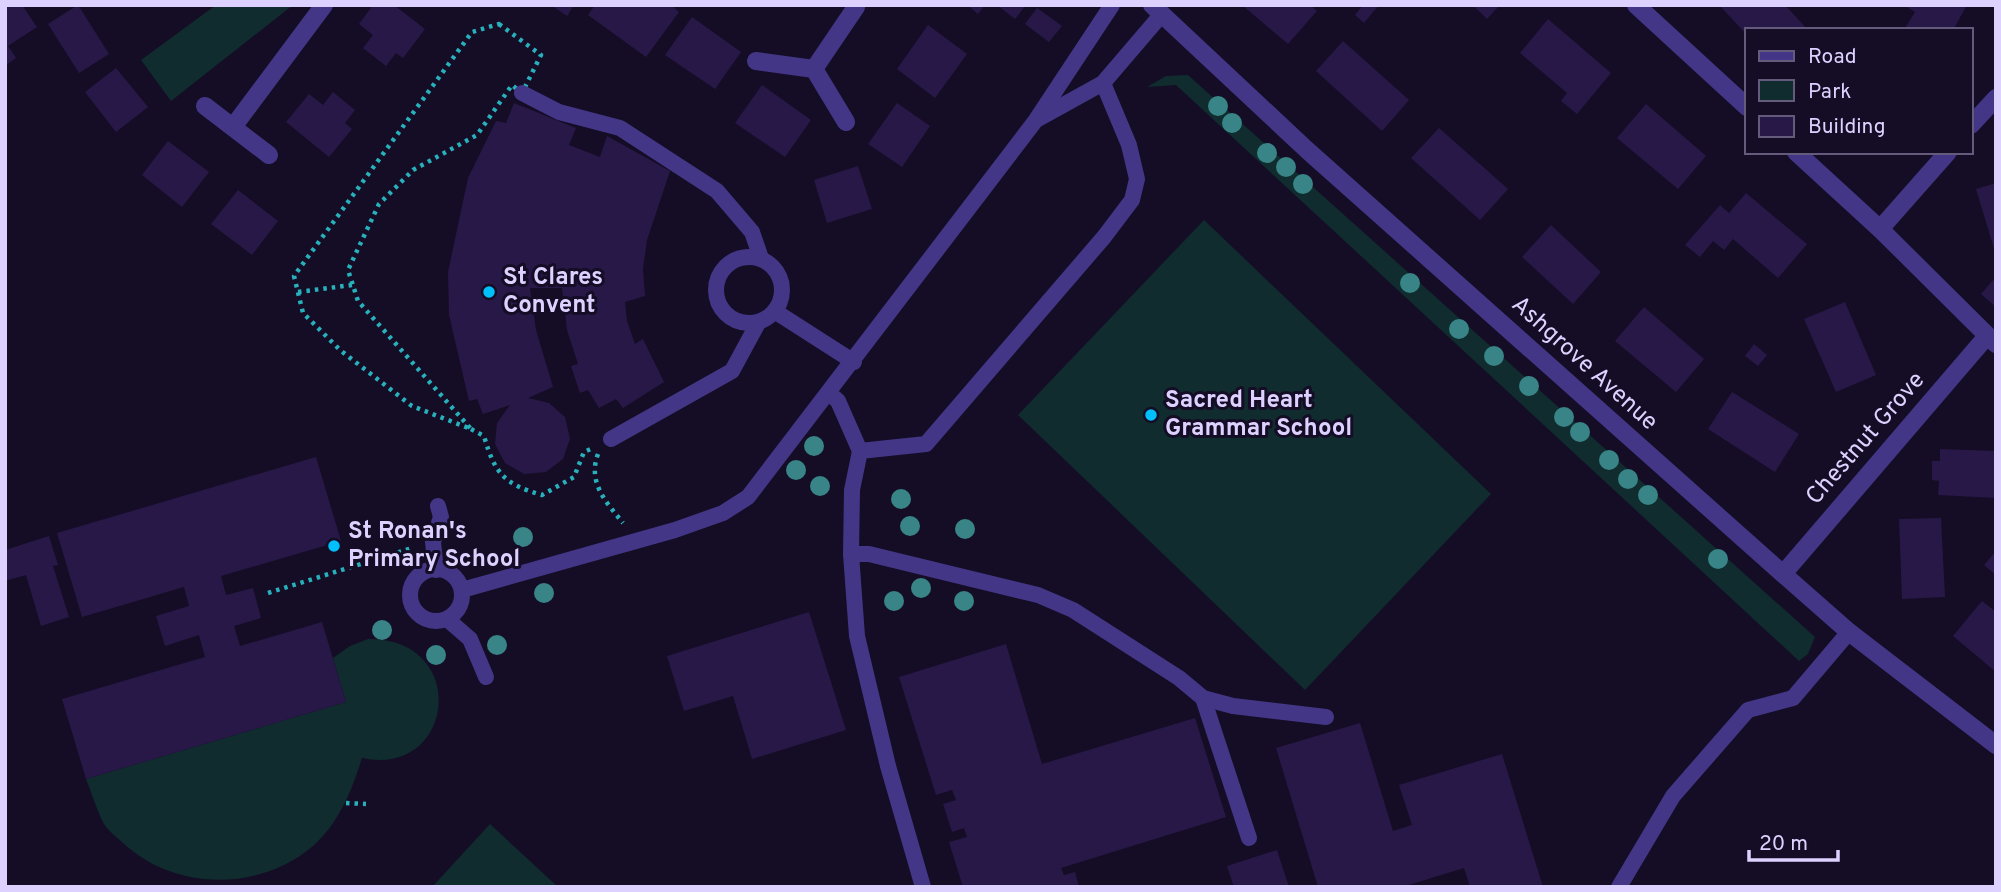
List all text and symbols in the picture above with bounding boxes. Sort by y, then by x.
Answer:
legend [1745,28,1973,154]
text: Road [1808,44,1857,71]
text: Park [1808,79,1851,106]
text: Building [1808,114,1886,141]
place label: St Clares Convent [503,263,603,321]
marker: St Clares Convent [481,284,497,300]
street label: Ashgrove Avenue [1504,290,1664,438]
street label: Chestnut Grove [1800,366,1932,512]
place label: Sacred Heart Grammar School [1165,386,1352,444]
marker: Sacred Heart Grammar School [1143,407,1159,423]
place label: St Ronan's Primary School [348,517,520,575]
marker: St Ronan's Primary School [326,538,342,554]
scale bar [1749,818,1838,862]
text: 20 m [1759,831,1808,858]

